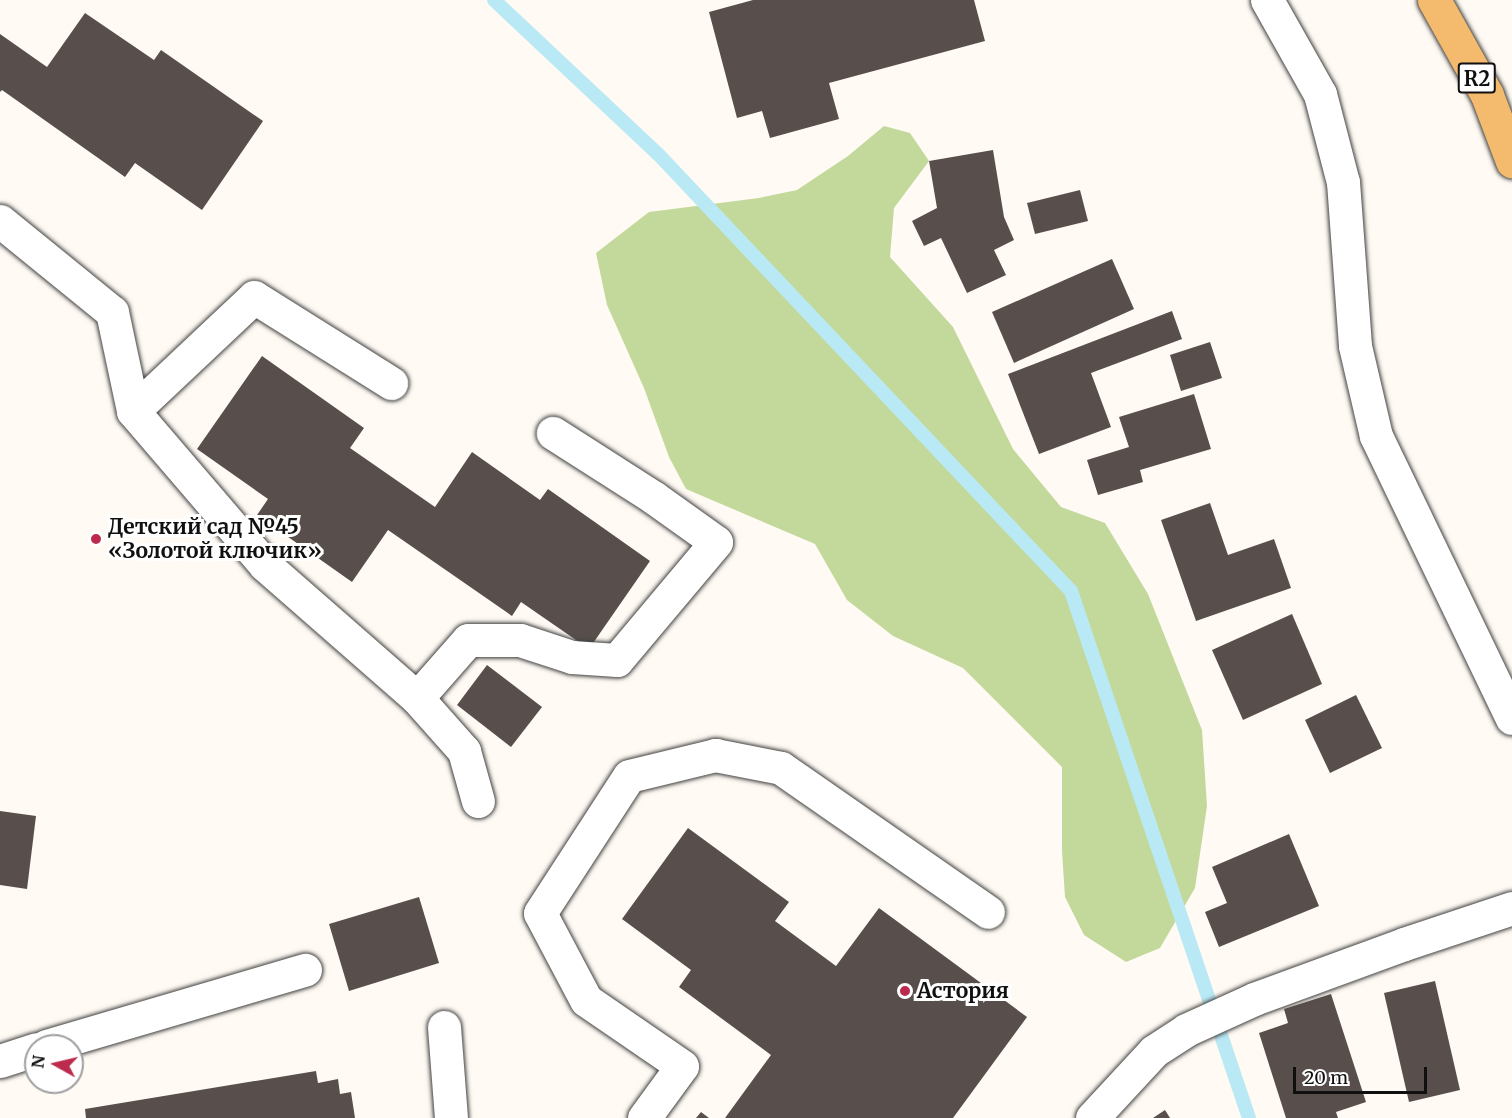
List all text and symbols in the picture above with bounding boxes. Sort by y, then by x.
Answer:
road number: R2 [1458,61,1496,95]
place label: Детский сад №45 «Золотой ключик» [108,514,322,564]
marker: Детский сад №45 «Золотой ключик» [89,532,103,546]
place label: Астория [917,978,1009,1004]
marker: Астория [898,984,912,998]
north arrow [24,1034,84,1094]
text: N [27,1054,49,1069]
scale bar [1296,1055,1430,1093]
text: 20 m [1304,1066,1348,1089]

